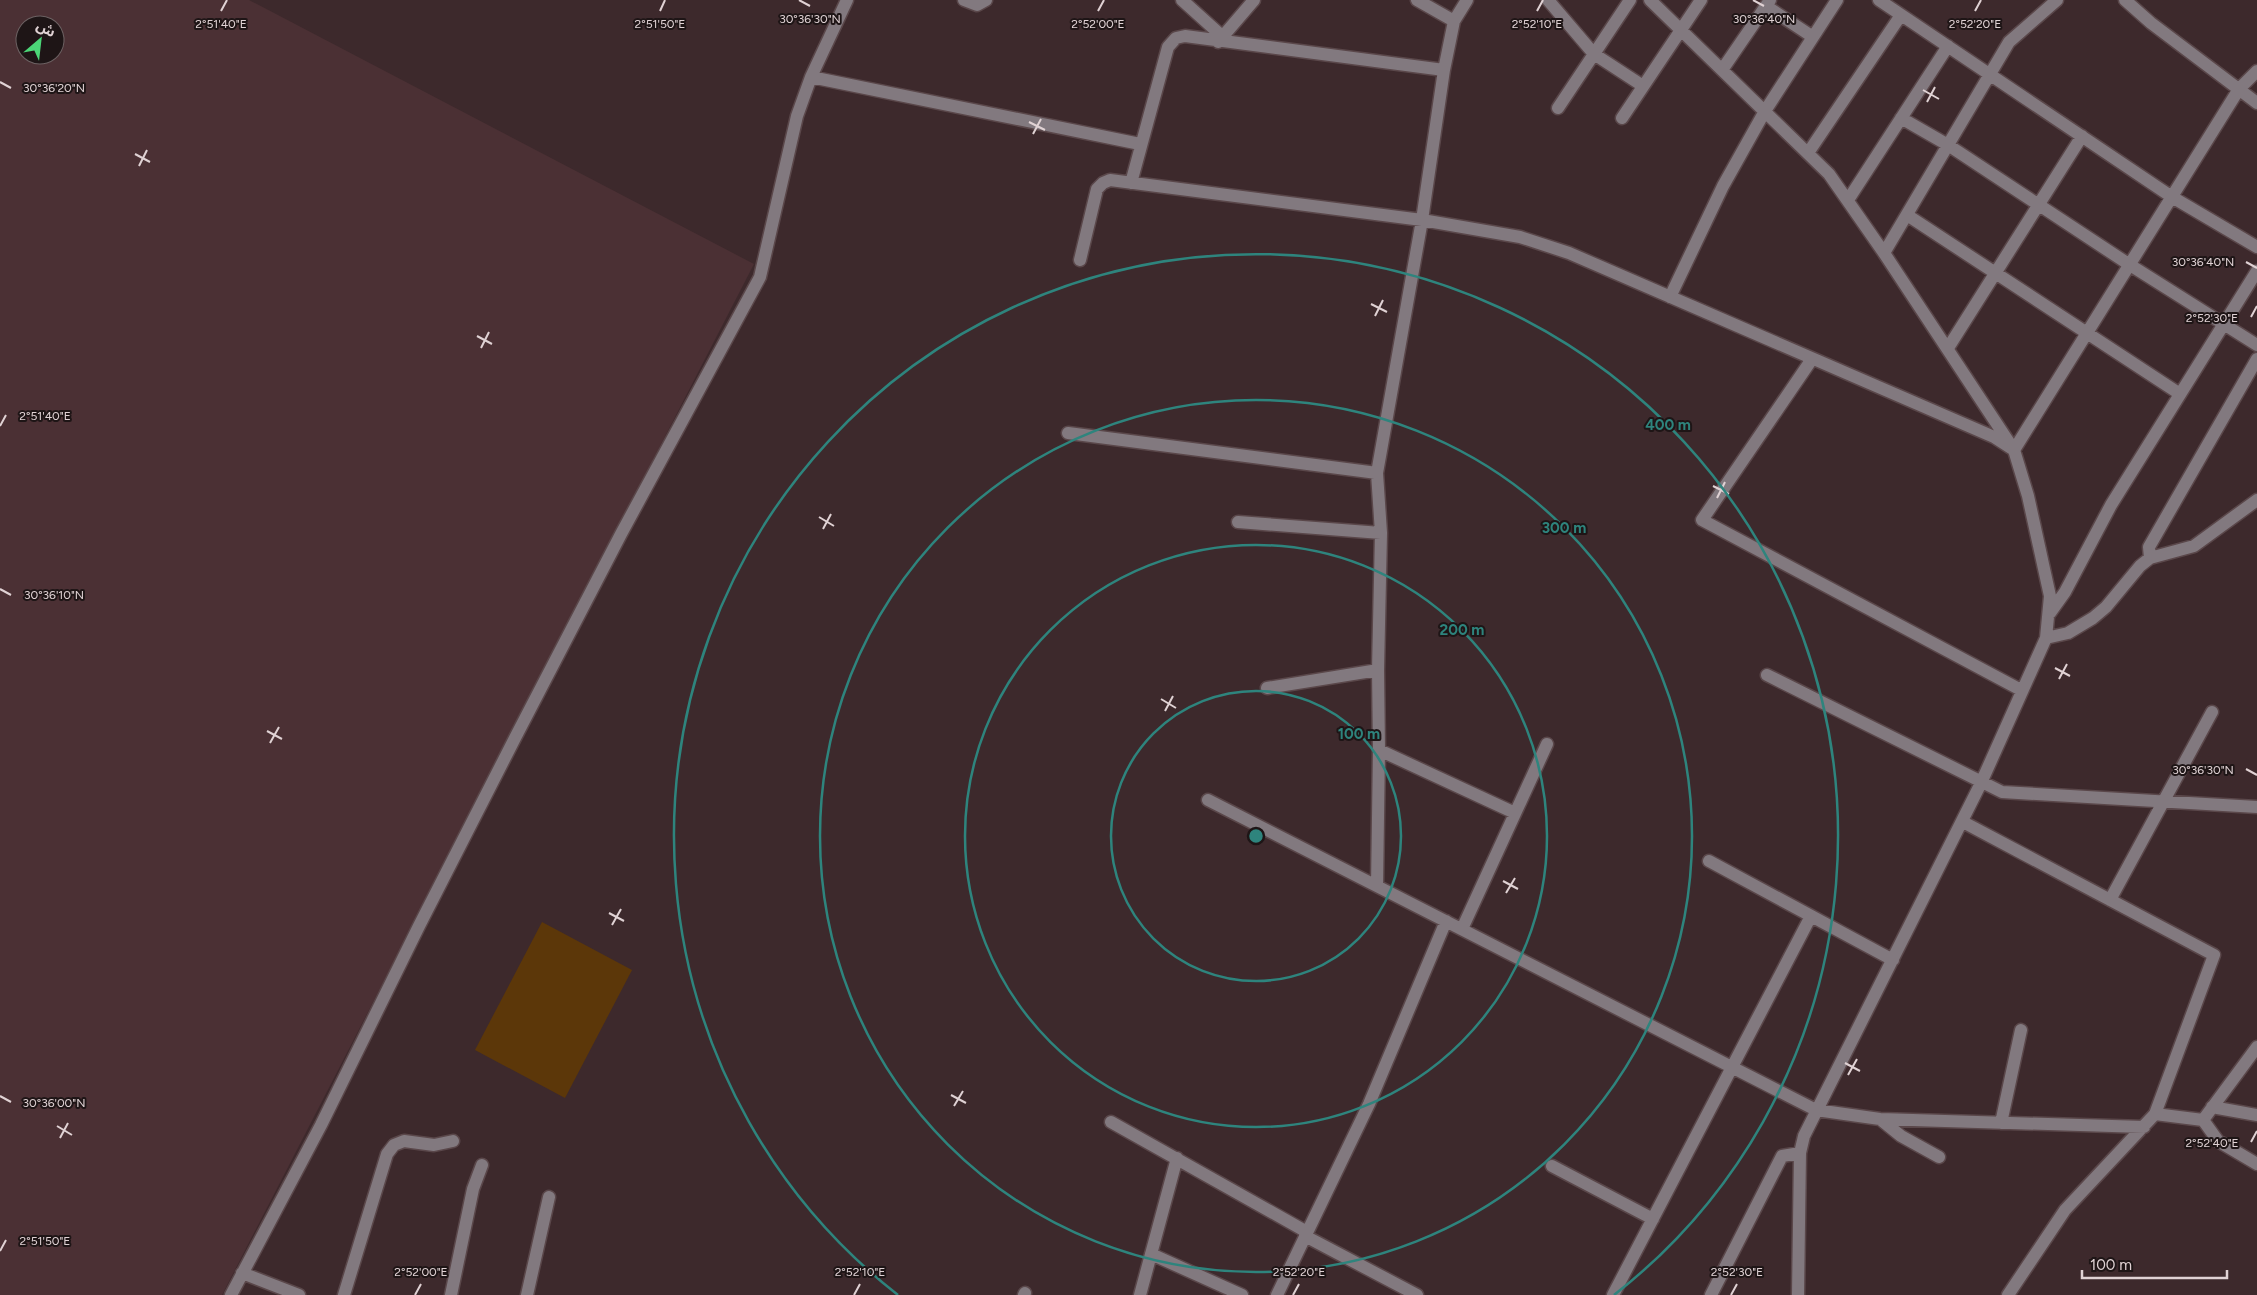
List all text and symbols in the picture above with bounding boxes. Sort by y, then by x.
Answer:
text: 30°36'30"N [779,12,841,26]
text: 30°36'40"N [1733,12,1795,26]
north arrow [15,15,65,65]
text: ش [33,17,58,41]
text: 2°51'40"E [195,17,247,31]
text: 2°51'50"E [635,17,685,31]
text: 2°52'00"E [1071,17,1125,31]
text: 2°52'10"E [1512,17,1562,31]
text: 2°52'20"E [1949,17,2001,31]
text: 30°36'20"N [23,81,85,95]
text: 30°36'40"N [2172,255,2234,269]
text: 2°52'30"E [2186,311,2238,325]
text: 2°51'40"E [19,409,71,423]
text: 400 m [1645,416,1691,434]
text: 300 m [1542,519,1586,537]
text: 30°36'10"N [24,588,84,602]
text: 200 m [1440,621,1484,639]
text: 100 m [1338,725,1380,743]
text: 30°36'30"N [2172,763,2234,777]
centre of rings [1247,827,1265,845]
text: 30°36'00"N [23,1096,85,1110]
text: 2°52'40"E [2185,1136,2239,1150]
text: 2°51'50"E [20,1234,70,1248]
scale bar [2082,1248,2227,1280]
text: 100 m [2090,1256,2132,1274]
text: 2°52'00"E [394,1265,448,1279]
text: 2°52'10"E [835,1265,885,1279]
text: 2°52'20"E [1273,1265,1325,1279]
text: 2°52'30"E [1711,1265,1763,1279]

